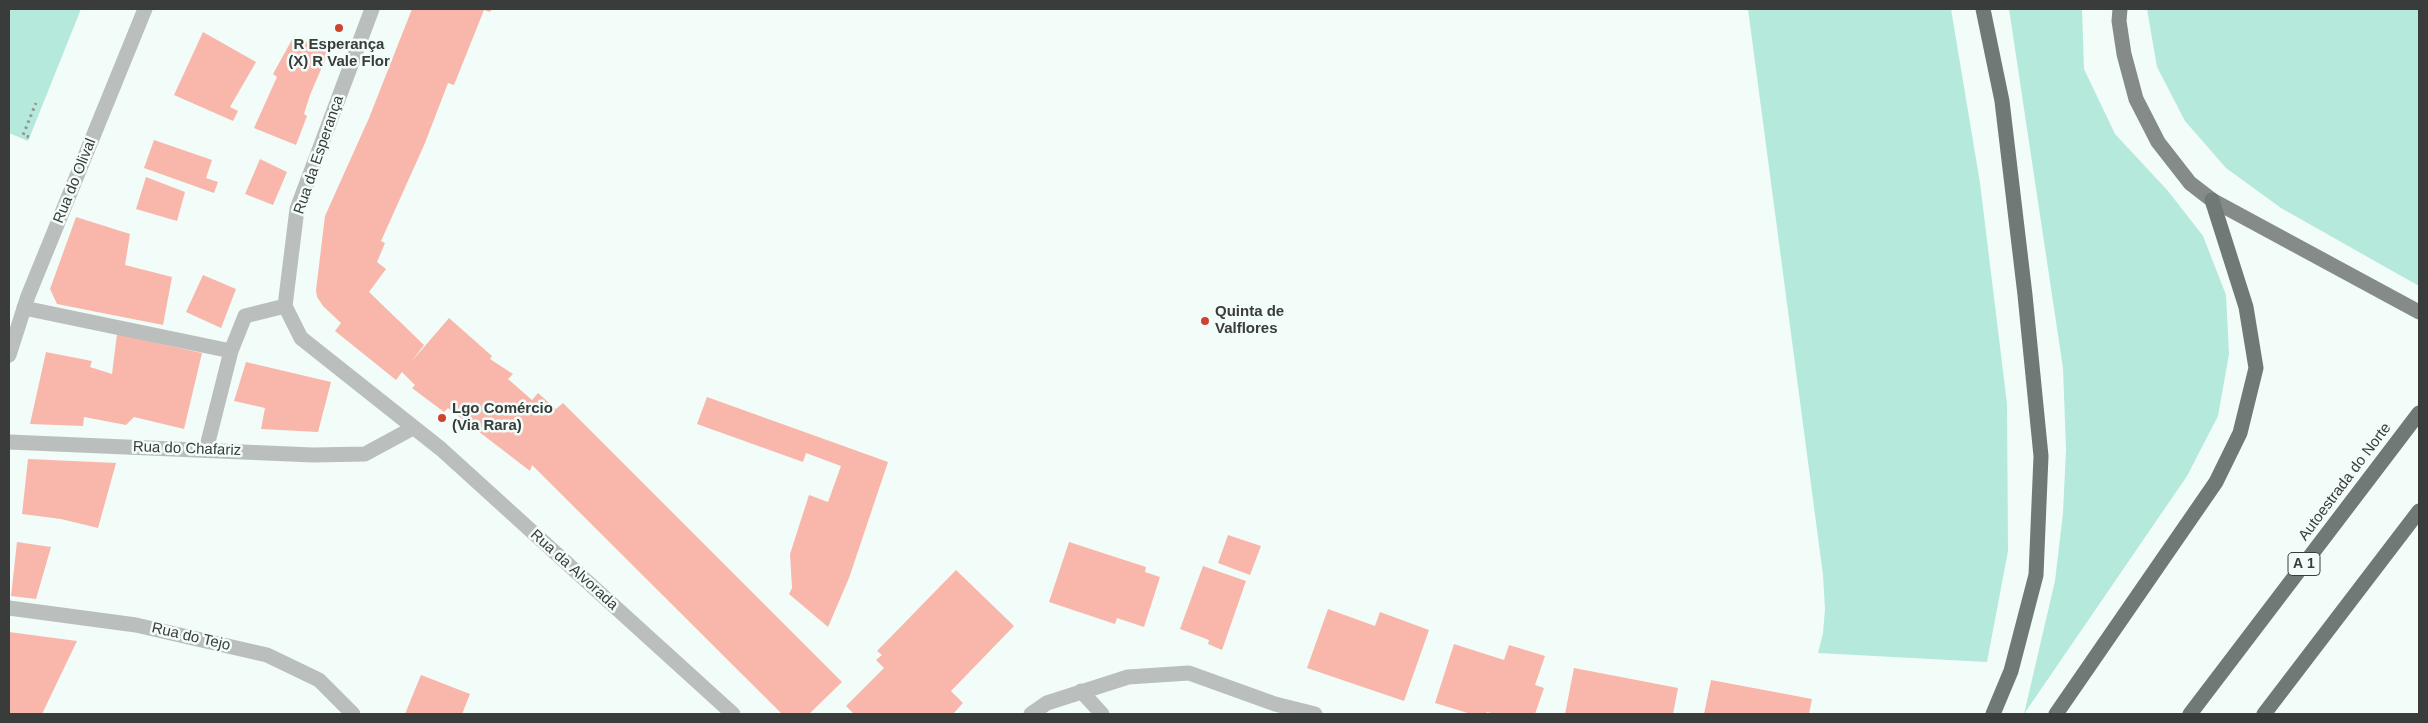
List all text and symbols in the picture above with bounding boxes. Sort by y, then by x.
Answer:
marker: R Esperança (X) R Vale Flor [333,22,345,34]
place label: R Esperança (X) R Vale Flor [288,36,390,71]
street label: Rua da Esperança [290,93,348,217]
street label: Rua do Olival [50,136,100,226]
place label: Quinta de Valflores [1215,303,1284,338]
marker: Quinta de Valflores [1199,315,1211,327]
place label: Lgo Comércio (Via Rara) [452,400,553,435]
marker: Lgo Comércio (Via Rara) [436,412,448,424]
street label: Autoestrada do Norte [2295,420,2395,544]
street label: Rua do Chafariz [133,438,241,460]
street label: Rua da Alvorada [526,526,622,614]
road number: A 1 [2288,552,2320,576]
street label: Rua do Tejo [150,619,232,655]

